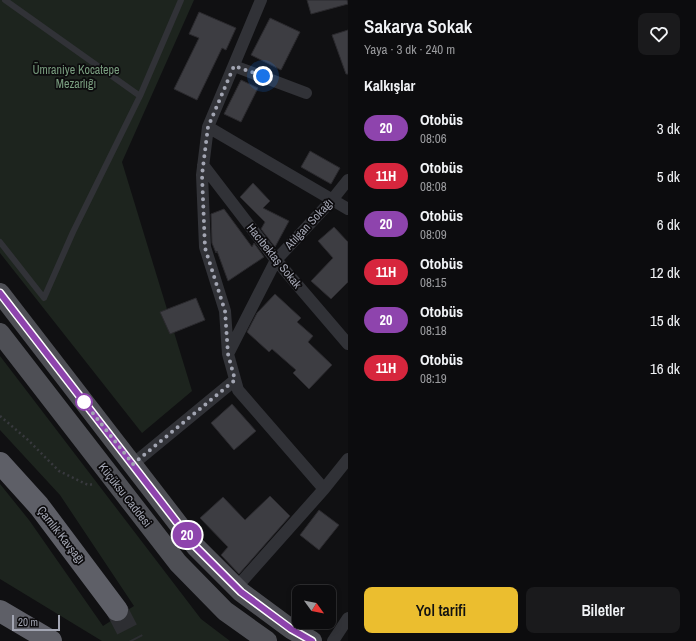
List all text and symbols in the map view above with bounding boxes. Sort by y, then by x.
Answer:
text: Sakarya Sokak [364,13,472,39]
button: heart [638,13,680,55]
text: Yaya · 3 dk · 240 m [364,41,455,58]
park label: Ümraniye Kocatepe Mezarlığı [33,61,119,92]
your location [253,66,273,86]
text: Kalkışlar [364,75,415,96]
text: Otobüs [420,109,463,130]
text: 3 dk [657,118,680,139]
text: 20 [380,119,392,137]
text: 08:06 [420,130,447,147]
text: Otobüs [420,157,463,178]
text: 5 dk [657,166,680,187]
text: 11H [376,167,396,185]
text: 08:08 [420,178,447,195]
street label: Atılgan Sokağı [281,195,337,254]
text: Otobüs [420,205,463,226]
text: 6 dk [657,214,680,235]
text: 20 [380,215,392,233]
street label: Hacıbektaş Sokak [243,220,305,292]
text: 08:09 [420,226,447,243]
text: Otobüs [420,253,463,274]
text: 12 dk [650,262,680,283]
text: 11H [376,263,396,281]
text: 08:15 [420,274,447,291]
text: Otobüs [420,301,463,322]
text: 15 dk [650,310,680,331]
text: 20 [380,311,392,329]
text: 08:18 [420,322,447,339]
text: Otobüs [420,349,463,370]
text: 16 dk [650,358,680,379]
text: 11H [376,359,396,377]
text: 08:19 [420,370,447,387]
unlabelled marker [75,393,93,411]
street label: Küçüksu Caddesi [95,460,155,530]
street label: Çamlık Kavşağı [33,503,89,567]
line badge: 20 [169,522,205,548]
text: 20 [181,526,193,544]
north arrow [292,585,336,629]
map controls [292,585,336,629]
button: Yol tarifi [364,587,518,633]
button: Biletler [526,587,680,633]
scale bar [12,613,60,632]
text: 20 m [18,615,38,629]

